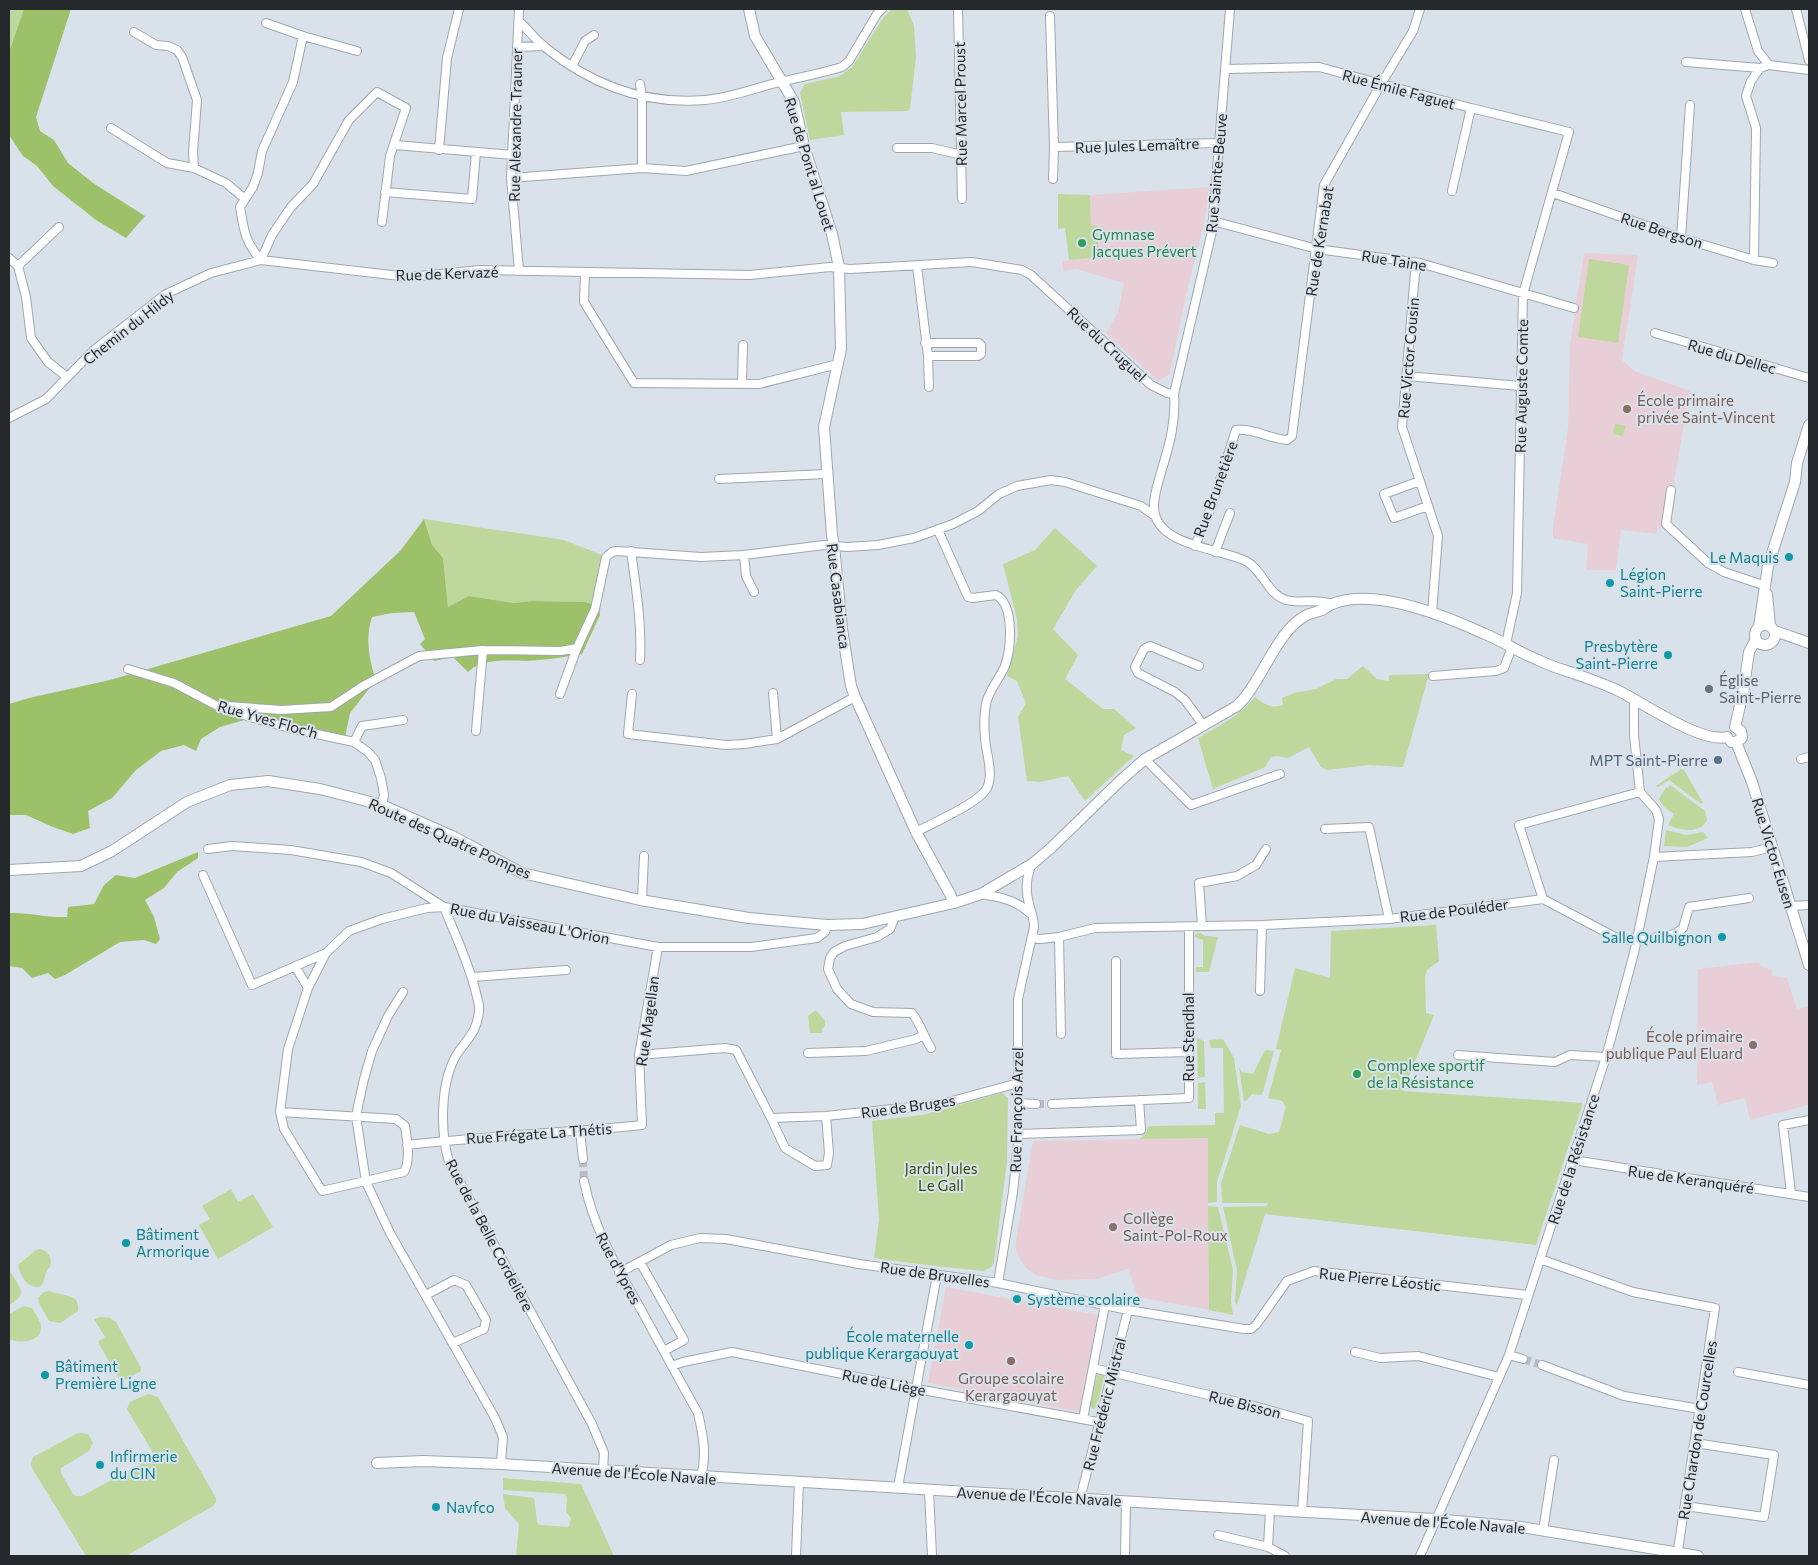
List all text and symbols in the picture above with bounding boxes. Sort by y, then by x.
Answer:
street label: Rue Marcel Proust [950,42,970,166]
street label: Rue Alexandre Trauner [505,48,525,202]
street label: Rue Émile Faguet [1341,64,1458,113]
street label: Rue de Pont al Louet [781,95,839,233]
street label: Rue Sainte-Beuve [1202,112,1230,233]
street label: Rue Jules Lemaître [1075,134,1200,156]
street label: Rue de Kernabat [1301,185,1337,297]
street label: Rue Bergson [1619,208,1705,252]
place label: Gymnase Jacques Prévert [1092,225,1197,260]
marker: Gymnase Jacques Prévert [1076,237,1088,249]
street label: Rue Taine [1360,246,1428,274]
street label: Rue de Kervazé [395,262,499,284]
street label: Chemin du Hildy [79,286,177,368]
street label: Rue Victor Cousin [1394,297,1422,419]
street label: Rue du Cruguel [1064,303,1150,385]
street label: Rue Auguste Comte [1511,319,1531,453]
street label: Rue du Dellec [1686,335,1778,377]
place label: École primaire privée Saint-Vincent [1637,390,1775,426]
marker: École primaire privée Saint-Vincent [1621,403,1633,415]
street label: Rue Brunetière [1189,438,1241,540]
street label: Rue Casabianca [824,542,854,650]
place label: Le Maquis [1710,548,1779,566]
marker: Le Maquis [1783,551,1795,563]
place label: Légion Saint-Pierre [1620,565,1702,600]
marker: Légion Saint-Pierre [1604,577,1616,589]
place label: Presbytère Saint-Pierre [1576,637,1658,672]
marker: Presbytère Saint-Pierre [1662,649,1674,661]
place label: Église Saint-Pierre [1719,670,1801,706]
marker: Église Saint-Pierre [1703,683,1715,695]
street label: Rue Yves Floc'h [216,696,320,742]
place label: MPT Saint-Pierre [1589,751,1708,769]
marker: MPT Saint-Pierre [1712,754,1724,766]
street label: Route des Quatre Pompes [366,794,534,882]
street label: Rue Victor Eusen [1749,795,1799,911]
street label: Rue de Pouléder [1399,894,1509,926]
street label: Rue du Vaisseau L'Orion [449,899,611,947]
place label: Salle Quilbignon [1602,928,1712,946]
marker: Salle Quilbignon [1716,931,1728,943]
street label: Rue Magellan [632,975,662,1067]
street label: Rue Stendhal [1179,992,1197,1082]
place label: École primaire publique Paul Eluard [1606,1026,1743,1062]
marker: École primaire publique Paul Eluard [1747,1039,1759,1051]
street label: Rue François Arzel [1006,1047,1026,1173]
place label: Complexe sportif de la Résistance [1367,1056,1485,1091]
marker: Complexe sportif de la Résistance [1351,1068,1363,1080]
street label: Rue de Bruges [860,1090,957,1122]
street label: Rue de la Résistance [1543,1091,1603,1226]
street label: Rue Frégate La Thétis [466,1119,613,1147]
street label: Rue de la Belle Cordelière [442,1156,538,1314]
park label: Jardin Jules Le Gall [904,1159,978,1194]
street label: Rue de Keranquéré [1627,1161,1755,1197]
place label: Collège Saint-Pol-Roux [1123,1209,1228,1244]
marker: Collège Saint-Pol-Roux [1107,1221,1119,1233]
place label: Bâtiment Armorique [136,1225,209,1260]
street label: Rue d'Ypres [593,1229,646,1307]
marker: Bâtiment Armorique [120,1237,132,1249]
street label: Rue de Bruxelles [879,1257,991,1291]
street label: Rue Pierre Léostic [1318,1264,1442,1294]
place label: Système scolaire [1027,1290,1140,1308]
marker: Système scolaire [1011,1293,1023,1305]
place label: École maternelle publique Kerargaouyat [805,1326,959,1362]
street label: Rue Frédéric Mistral [1079,1336,1129,1472]
marker: École maternelle publique Kerargaouyat [963,1339,975,1351]
street label: Rue Chardon de Courcelles [1674,1339,1720,1521]
marker: Groupe scolaire Kerargaouyat [1005,1355,1017,1367]
place label: Bâtiment Première Ligne [55,1357,157,1392]
street label: Rue de Liège [841,1365,927,1399]
marker: Bâtiment Première Ligne [39,1369,51,1381]
place label: Groupe scolaire Kerargaouyat [958,1369,1064,1404]
street label: Rue Bisson [1207,1386,1283,1422]
place label: Infirmerie du CIN [110,1447,177,1482]
street label: Avenue de l'École Navale [551,1457,717,1488]
marker: Infirmerie du CIN [94,1459,106,1471]
street label: Avenue de l'École Navale [956,1482,1122,1509]
place label: Navfco [446,1498,495,1516]
marker: Navfco [430,1501,442,1513]
street label: Avenue de l'École Navale [1360,1506,1526,1537]

